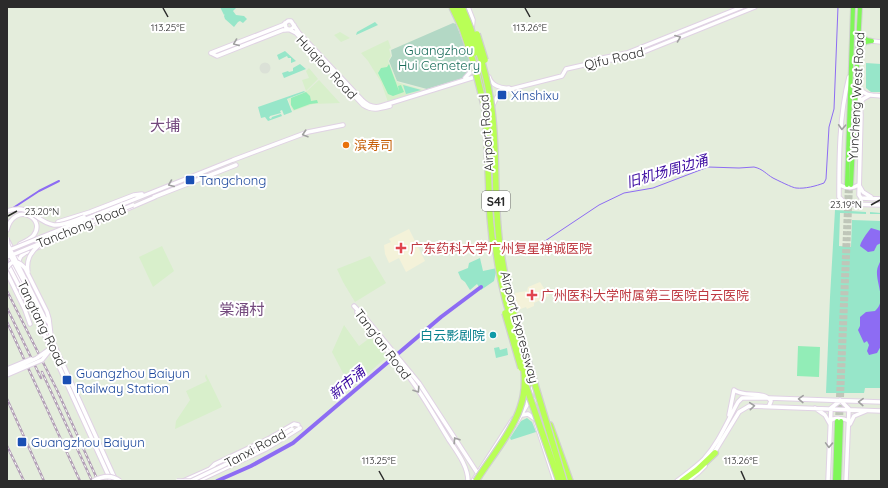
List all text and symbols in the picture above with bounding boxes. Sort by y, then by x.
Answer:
text: 113.25°E [151,21,186,34]
text: 113.26°E [513,21,548,34]
street label: Yuncheng West Road [845,31,867,161]
street label: Huiqiao Road [293,32,361,102]
one-way arrow [675,34,682,42]
one-way arrow [233,39,240,47]
park label: Guangzhou Hui Cemetery [398,42,480,73]
street label: Qifu Road [583,43,645,73]
place label: Xinshixu [511,87,559,103]
marker: Xinshixu [496,89,508,101]
street label: Airport Road [475,94,497,172]
district label: 大埔 [150,116,180,135]
one-way arrow [837,124,846,130]
one-way arrow [301,129,308,138]
place label: 滨寿司 [354,137,393,153]
marker: 滨寿司 [341,140,351,150]
water label: 旧机场周边涌 [624,150,712,191]
place label: Tangchong [199,172,266,188]
marker: Tangchong [184,174,196,186]
one-way arrow [168,180,175,188]
road number: S41 [482,191,510,211]
text: 23.19°N [830,198,862,211]
street label: Tanchong Road [34,201,128,251]
text: 23.20°N [25,205,59,218]
place label: 广东药科大学广州复星禅诚医院 [410,240,592,256]
marker: 广东药科大学广州复星禅诚医院 [395,242,407,254]
street label: Airport Expressway [497,269,543,385]
street label: Tangtang Road [14,277,70,369]
place label: 广州医科大学附属第三医院白云医院 [541,287,749,303]
marker: 广州医科大学附属第三医院白云医院 [526,289,538,301]
district label: 棠涌村 [219,300,265,319]
street label: Tang'an Road [351,306,415,382]
place label: 白云影剧院 [420,327,485,343]
marker: 白云影剧院 [488,330,498,340]
water label: 新市涌 [325,361,370,403]
place label: Guangzhou Baiyun Railway Station [76,365,190,396]
marker: Guangzhou Baiyun Railway Station [61,374,73,386]
one-way arrow [412,385,419,392]
one-way arrow [798,395,804,403]
one-way arrow [858,397,864,406]
one-way arrow [749,402,755,411]
street label: Tanxi Road [222,425,288,471]
place label: Guangzhou Baiyun [31,434,145,450]
marker: Guangzhou Baiyun [16,436,28,448]
one-way arrow [454,438,461,445]
one-way arrow [825,442,833,448]
text: 113.25°E [362,454,397,467]
text: 113.26°E [724,454,759,467]

